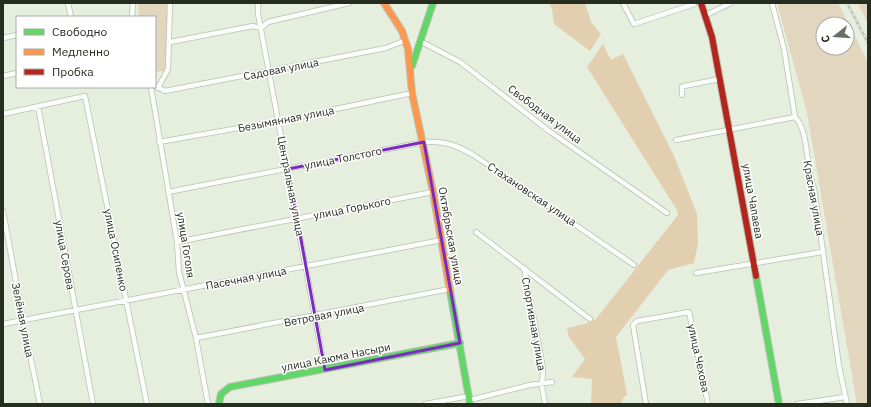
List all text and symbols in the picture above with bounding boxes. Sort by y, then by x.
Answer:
legend [16,16,156,88]
north arrow [815,16,855,56]
text: Свободно [52,24,108,39]
text: С [818,33,833,44]
text: Медленно [52,44,110,59]
street label: Садовая улица [242,55,320,83]
text: Пробка [52,64,94,79]
street label: Свободная улица [505,82,585,147]
street label: Безымянная улица [237,103,335,135]
street label: Центральная улица [274,135,308,237]
street label: улица Толстого [303,144,383,172]
street label: Стахановская улица [485,159,579,229]
street label: Красная улица [800,159,828,237]
street label: улица Чапаева [739,162,767,240]
street label: Октябрьская улица [435,186,467,286]
street label: улица Горького [312,194,392,222]
street label: улица Осипенко [101,208,131,292]
street label: улица Гоголя [174,211,198,279]
street label: улица Серова [52,219,78,291]
street label: Пасечная улица [204,263,288,293]
street label: Спортивная улица [519,276,549,372]
street label: Зелёная улица [9,281,37,359]
street label: Ветровая улица [283,300,366,330]
street label: улица Чехова [685,322,713,394]
street label: улица Каюма Насыри [280,340,392,374]

